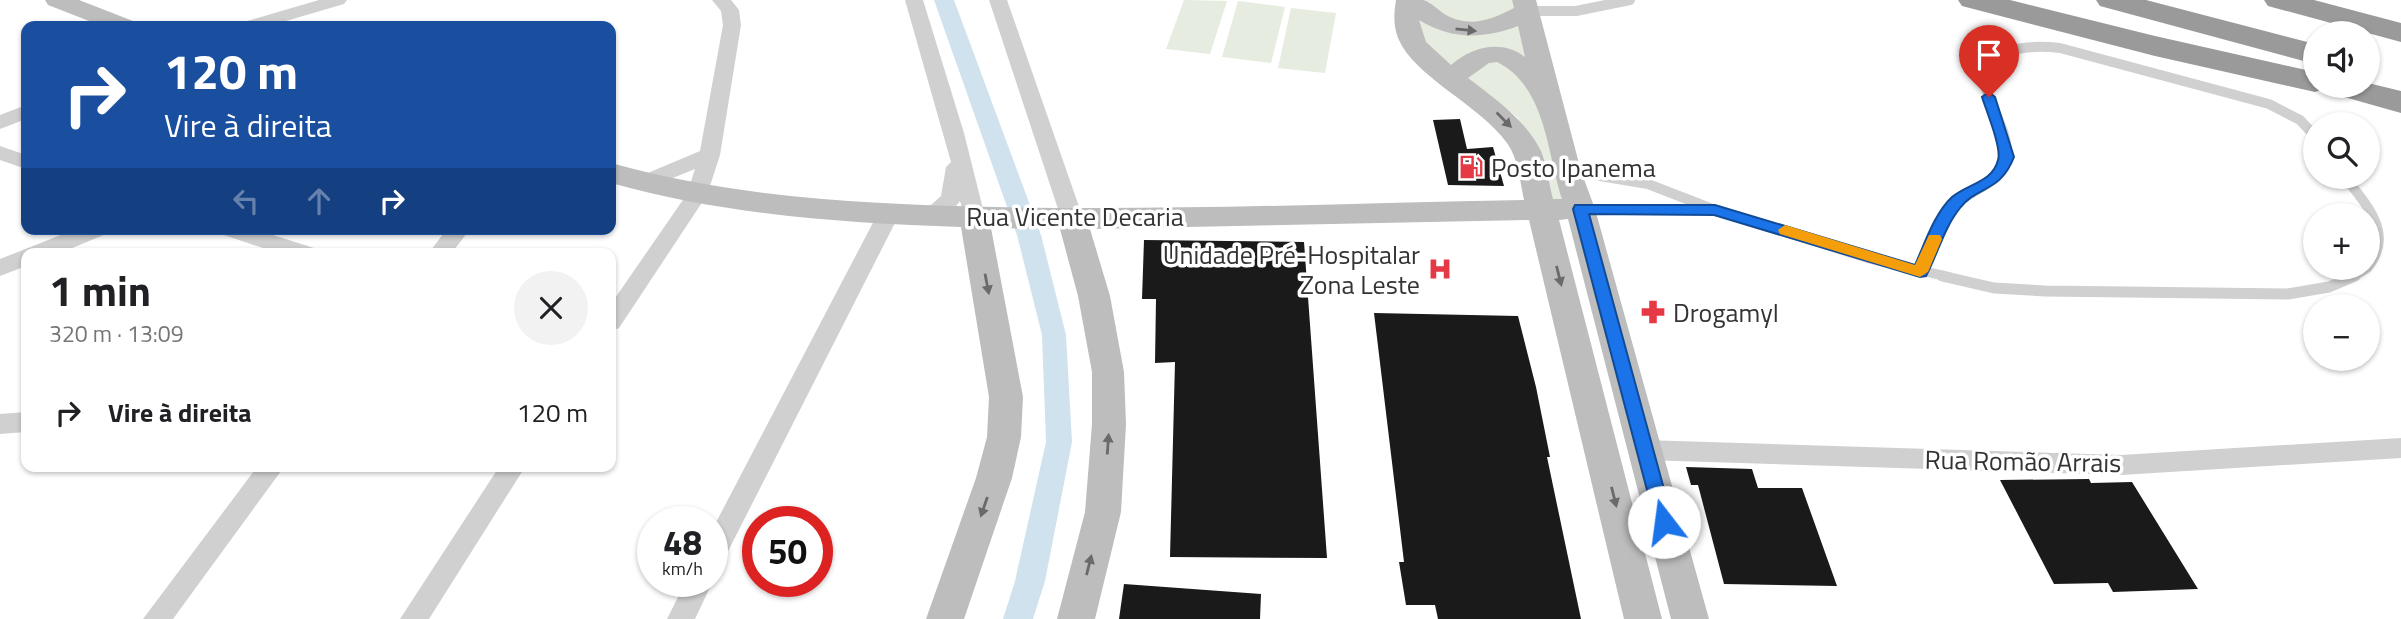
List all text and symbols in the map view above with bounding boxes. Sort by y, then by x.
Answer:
map controls [2303,21,2380,371]
button: sound [2303,21,2380,98]
one-way arrow [1455,24,1477,35]
pin [1959,25,2019,97]
text: 120 m [164,33,298,108]
icon: arrive [1970,36,2008,74]
icon: right [49,49,140,140]
text: Vire à direita [164,101,332,149]
one-way arrow [1496,112,1513,129]
button: search [2303,112,2380,189]
place label: Posto Ipanema [1491,148,1656,187]
fuel station icon: Posto Ipanema [1457,153,1485,181]
icon: left [227,182,265,220]
icon: ahead [300,182,338,220]
icon: right [373,182,411,220]
street label: Rua Vicente Decaria [966,197,1184,236]
button: + [2303,203,2380,280]
place label: Unidade Pré-Hospitalar Zona Leste [1163,235,1420,304]
hospital icon: Unidade Pré-Hospitalar Zona Leste [1426,255,1454,283]
text: 1 min [49,258,151,322]
one-way arrow [1554,265,1565,287]
button: close [514,271,588,345]
one-way arrow [982,273,993,295]
place label: Drogamyl [1673,293,1779,332]
button: − [2303,294,2380,371]
pharmacy icon: Drogamyl [1639,298,1667,326]
text: 320 m · 13:09 [49,316,184,351]
text: Vire à direita [108,393,251,432]
text: 120 m [517,393,588,432]
icon: right [49,394,87,432]
one-way arrow [1102,432,1113,454]
street label: Rua Romão Arrais [1924,440,2122,482]
position arrow [1627,485,1701,559]
one-way arrow [1608,486,1619,508]
one-way arrow [978,497,989,518]
speed limit sign: 50 [742,506,833,597]
text: 48 [663,515,702,569]
one-way arrow [1084,554,1095,576]
text: km/h [662,555,703,582]

